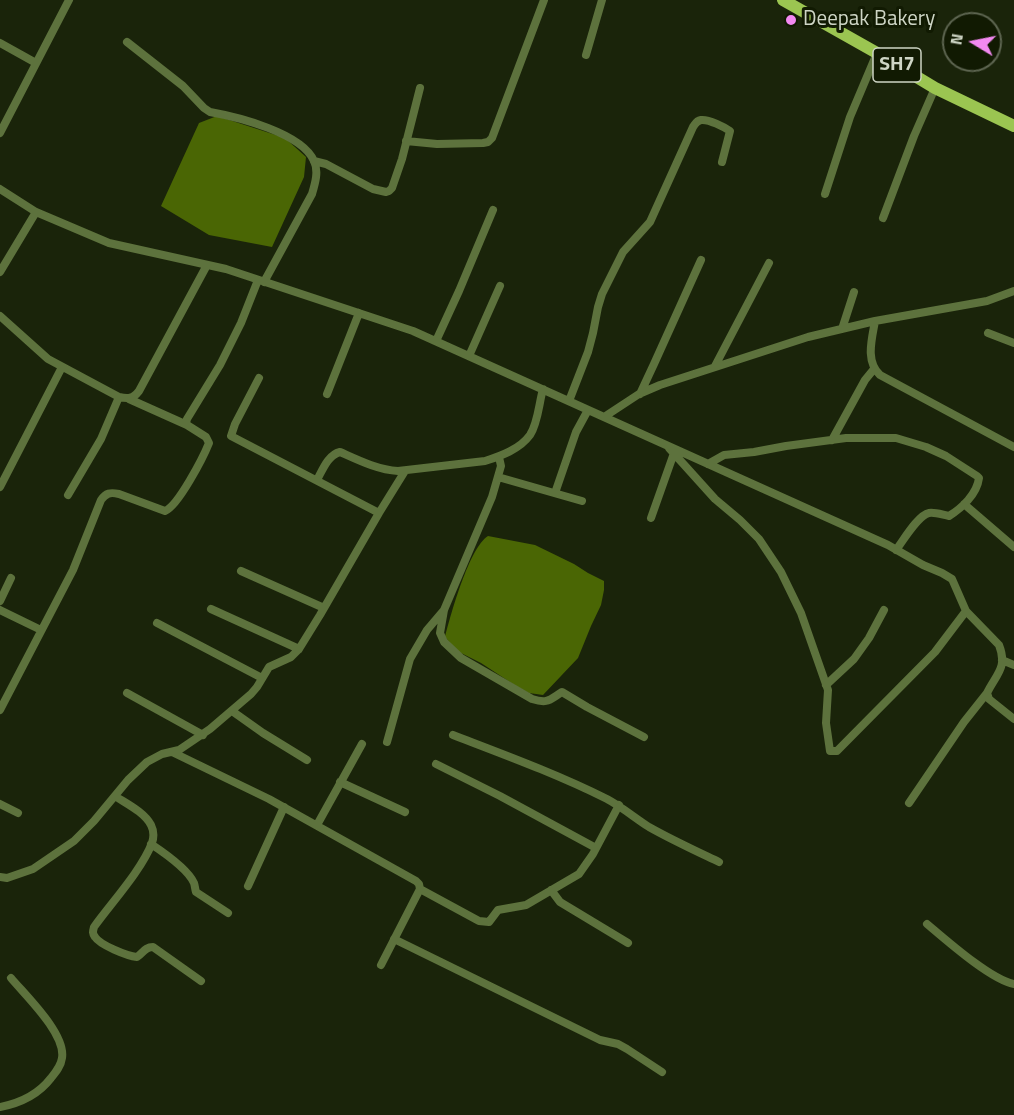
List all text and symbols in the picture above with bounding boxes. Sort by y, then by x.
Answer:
place label: Deepak Bakery [803,7,935,33]
north arrow [942,12,1002,72]
marker: Deepak Bakery [784,13,798,27]
text: N [943,32,969,47]
road number: SH7 [873,48,921,82]

